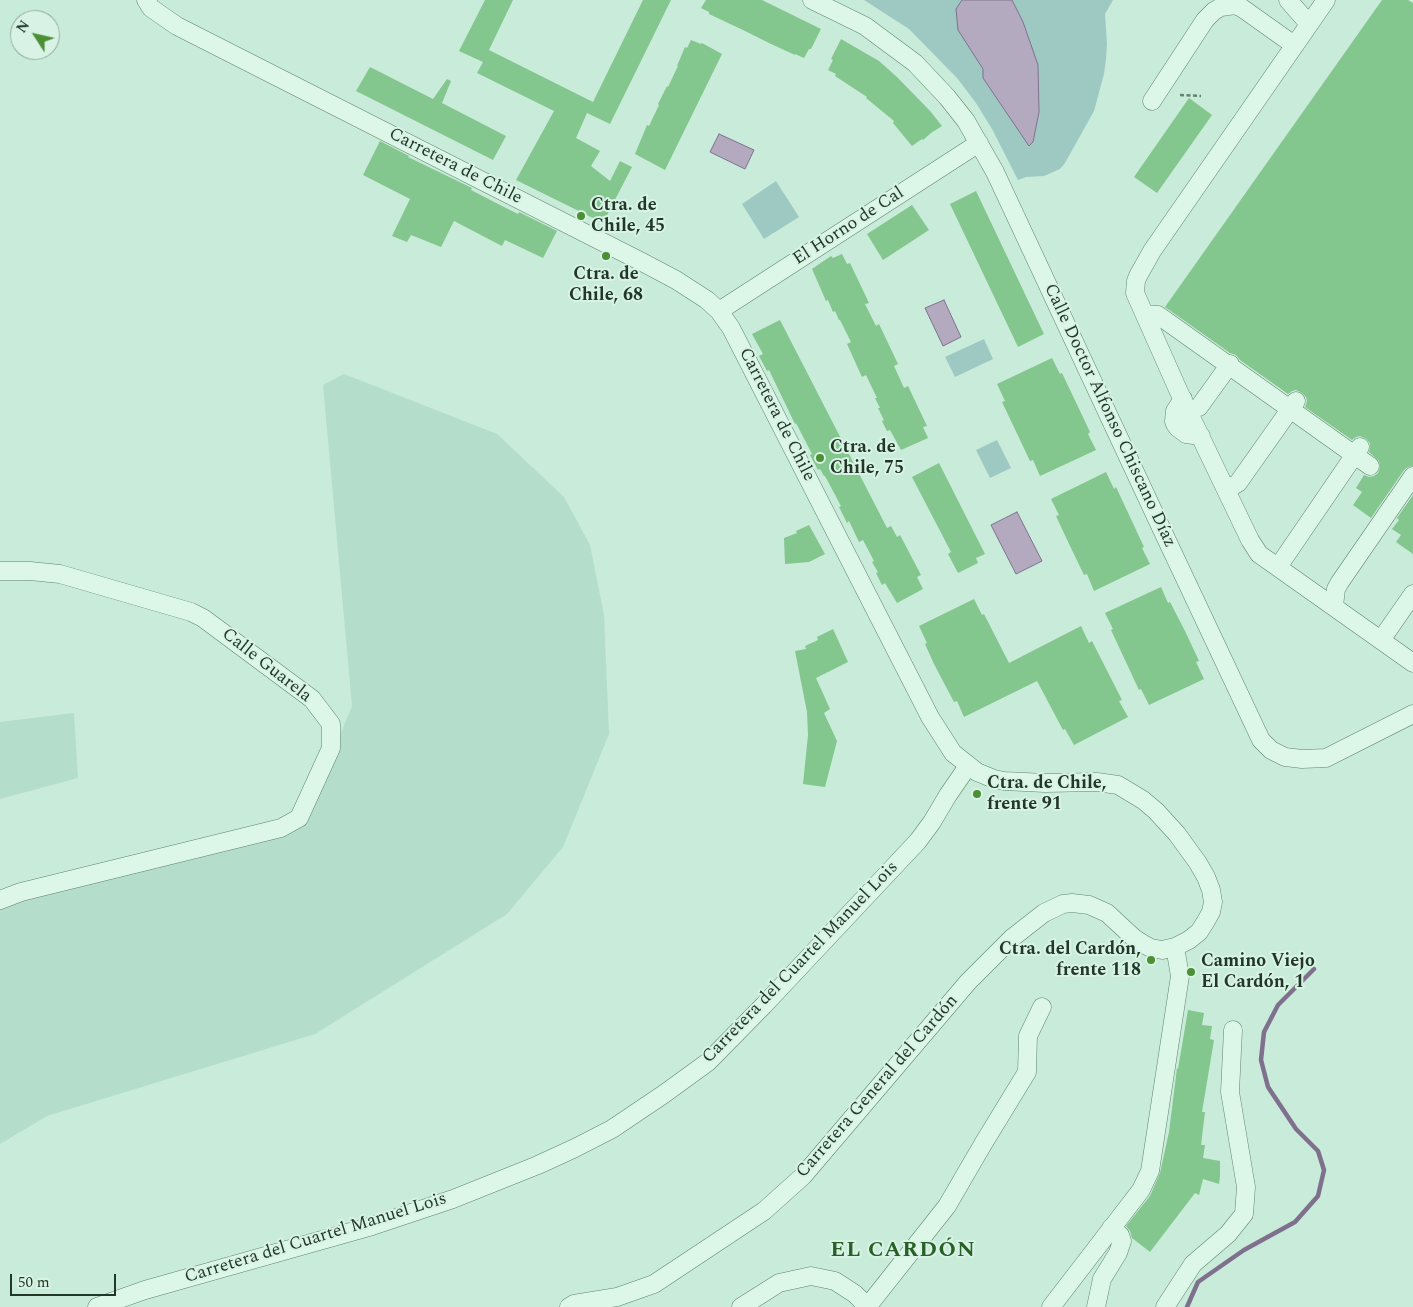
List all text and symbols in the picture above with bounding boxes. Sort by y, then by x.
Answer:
north arrow [10,10,60,60]
text: N [11,16,35,37]
street label: Carretera de Chile [385,124,525,210]
street label: El Horno de Cal [789,183,909,271]
place label: Ctra. de Chile, 45 [591,195,665,238]
marker: Ctra. de Chile, 45 [575,210,587,222]
marker: Ctra. de Chile, 68 [600,250,612,262]
place label: Ctra. de Chile, 68 [569,264,643,306]
street label: Calle Doctor Alfonso Chiscano Díaz [1038,281,1180,551]
street label: Carretera de Chile [733,345,819,485]
place label: Ctra. de Chile, 75 [830,437,904,479]
marker: Ctra. de Chile, 75 [814,452,826,464]
street label: Calle Guarela [217,624,315,708]
place label: Ctra. de Chile, frente 91 [987,773,1107,816]
marker: Ctra. de Chile, frente 91 [971,788,983,800]
street label: Carretera del Cuartel Manuel Lois [698,857,904,1069]
place label: Ctra. del Cardón, frente 118 [999,939,1141,982]
place label: Camino Viejo El Cardón, 1 [1201,951,1315,994]
marker: Ctra. del Cardón, frente 118 [1145,954,1157,966]
marker: Camino Viejo El Cardón, 1 [1185,966,1197,978]
street label: Carretera General del Cardón [792,991,964,1183]
street label: Carretera del Cuartel Manuel Lois [182,1189,450,1289]
district label: EL CARDÓN [829,1239,977,1265]
scale bar [12,1264,119,1296]
text: 50 m [18,1271,50,1294]

